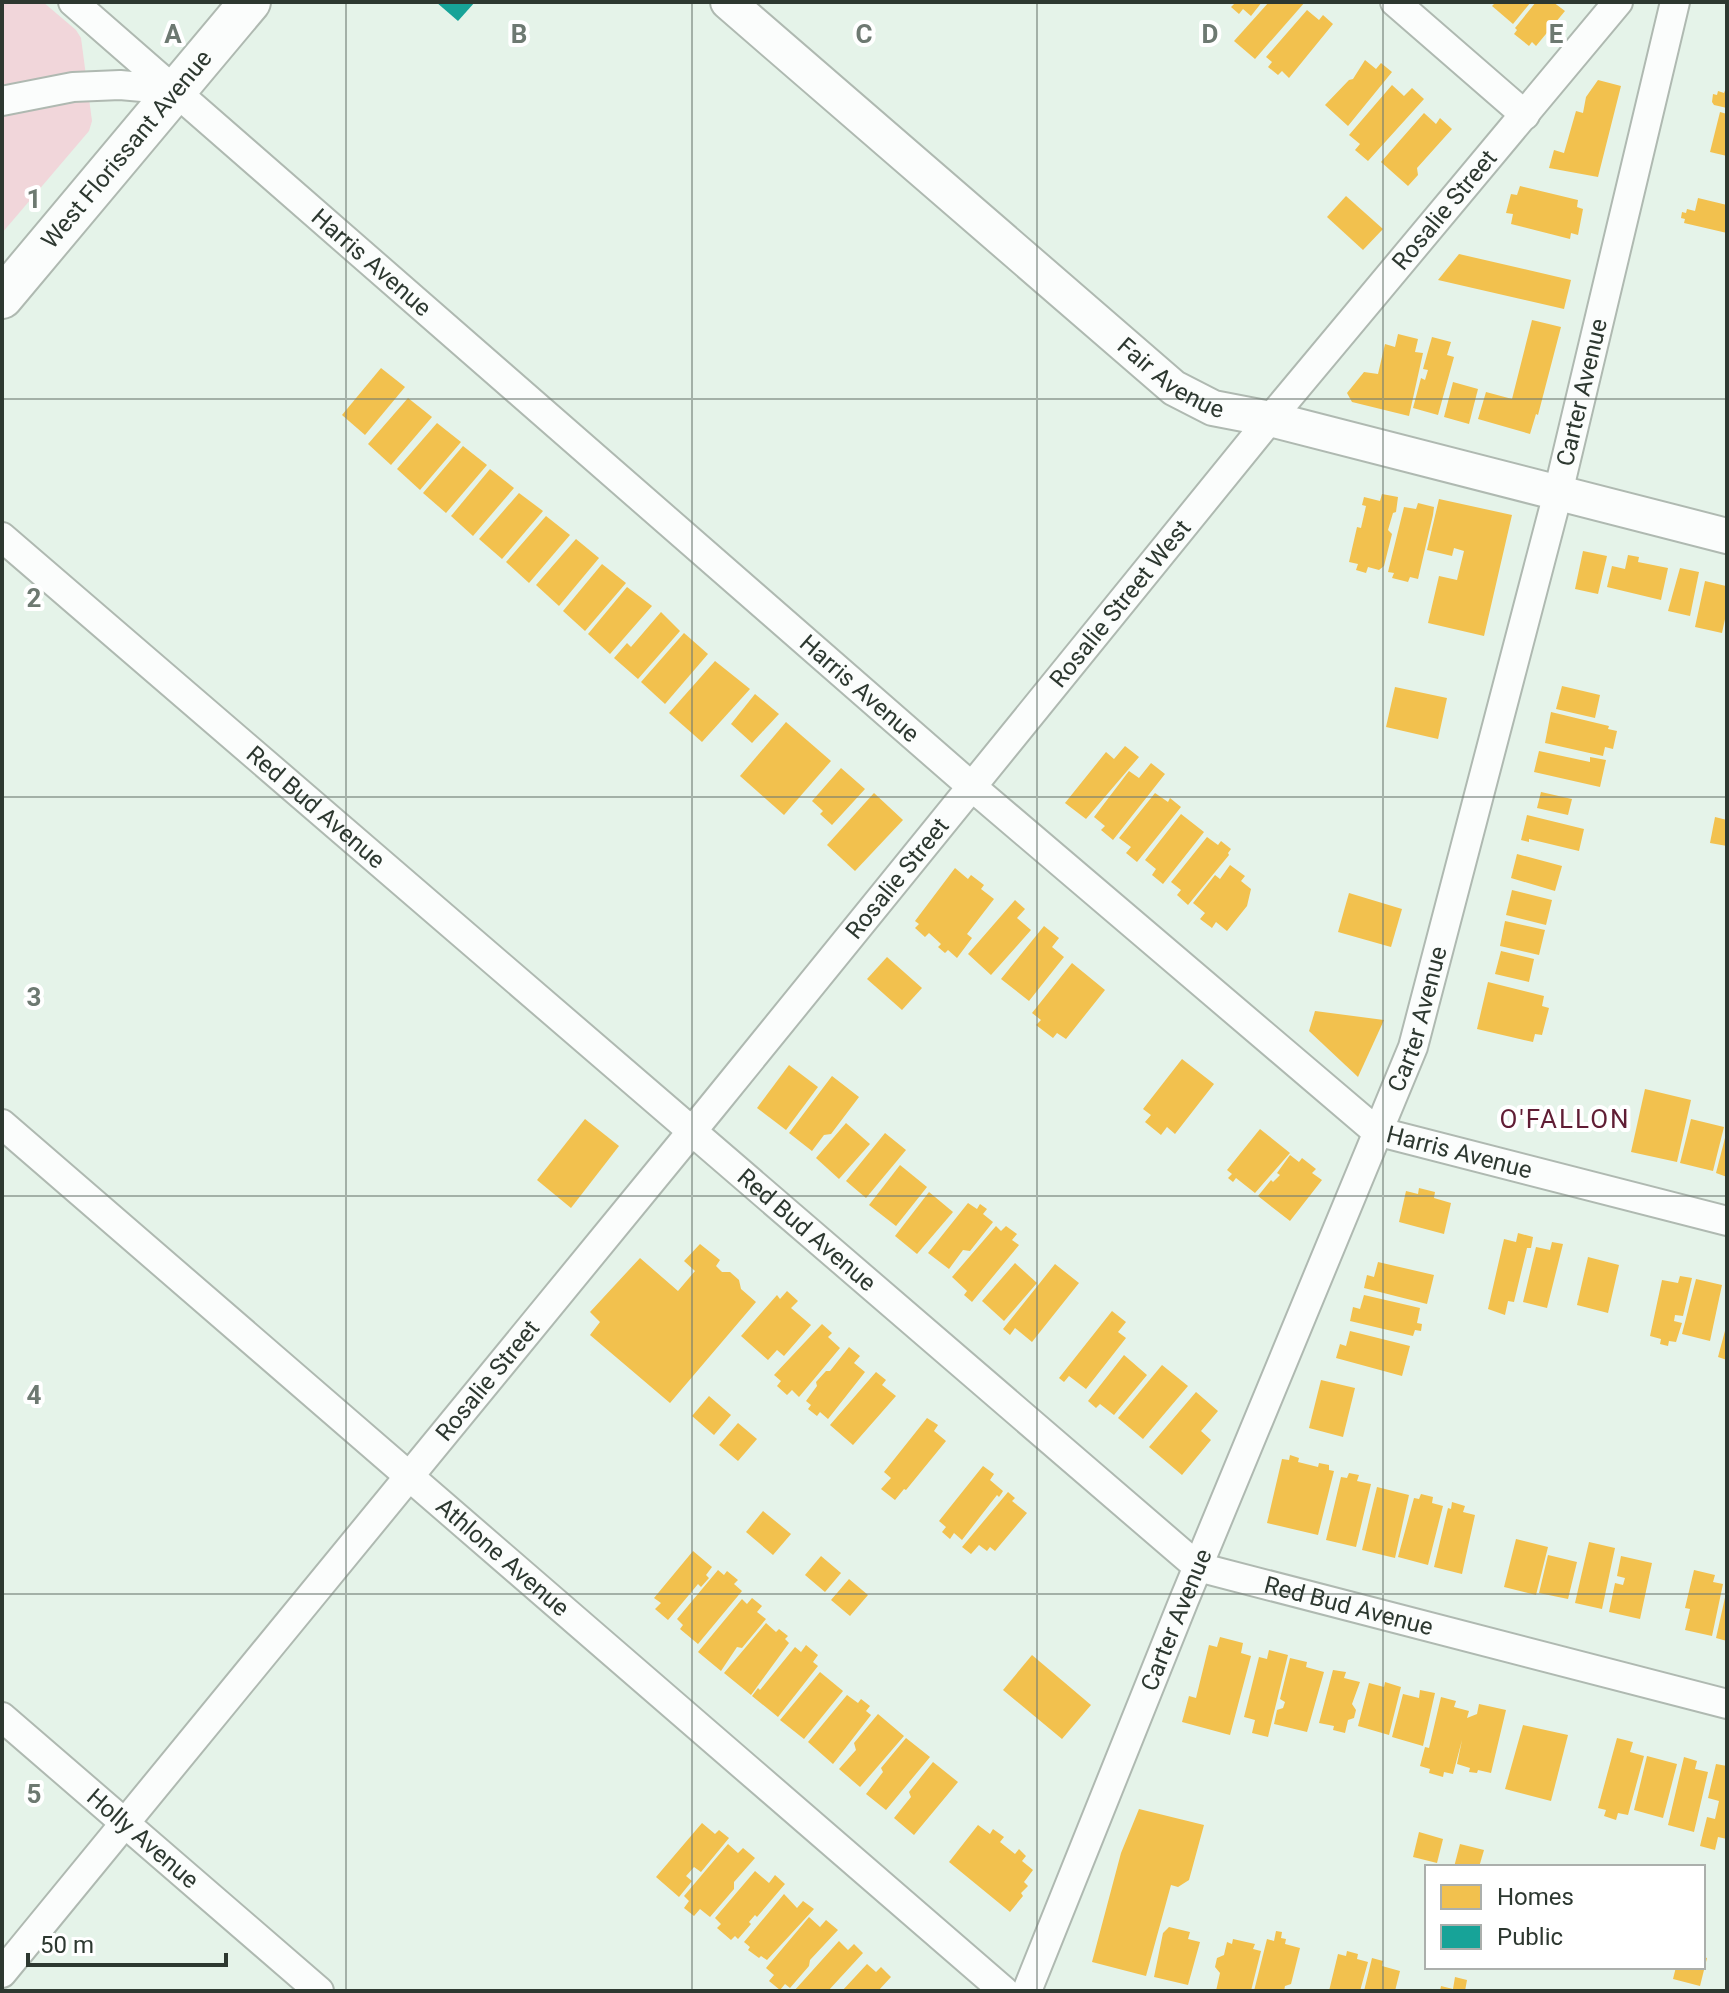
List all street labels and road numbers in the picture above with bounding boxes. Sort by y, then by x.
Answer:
street label: West Florissant Avenue [36,44,218,254]
street label: Rosalie Street [1386,144,1503,276]
street label: Harris Avenue [306,203,437,322]
street label: Carter Avenue [1551,316,1613,469]
street label: Fair Avenue [1112,332,1226,424]
street label: Rosalie Street West [1044,514,1197,693]
street label: Harris Avenue [794,629,925,748]
street label: Red Bud Avenue [241,740,390,874]
street label: Rosalie Street [840,812,955,945]
street label: Carter Avenue [1382,943,1453,1096]
street label: Harris Avenue [1383,1120,1535,1184]
street label: Red Bud Avenue [732,1163,881,1297]
street label: Rosalie Street [430,1314,545,1447]
street label: Athlone Avenue [430,1492,575,1622]
street label: Carter Avenue [1135,1545,1218,1695]
street label: Red Bud Avenue [1261,1571,1436,1641]
street label: Holly Avenue [81,1783,204,1894]

